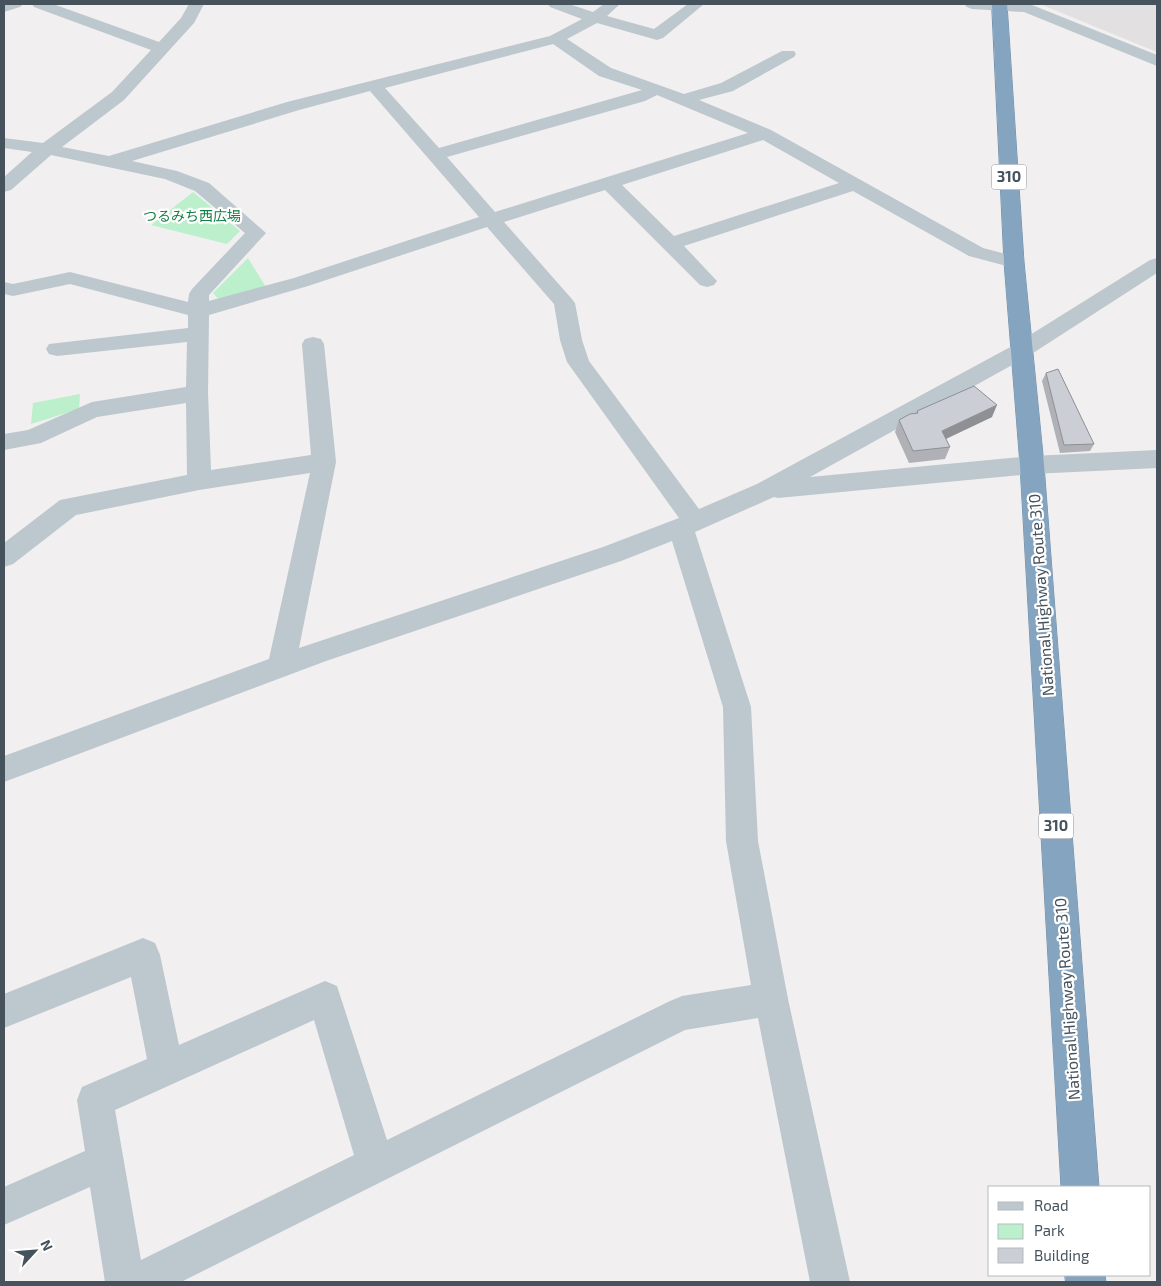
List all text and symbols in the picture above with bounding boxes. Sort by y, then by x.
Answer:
road number: 310 [992,164,1026,190]
park label: つるみち西広場 [143,207,241,224]
street label: National Highway Route 310 [1024,493,1057,697]
road number: 310 [1038,814,1074,838]
street label: National Highway Route 310 [1050,897,1083,1101]
legend [988,1186,1151,1276]
text: Road [1034,1196,1069,1214]
text: Park [1034,1221,1065,1239]
north arrow [10,1226,60,1276]
text: N [37,1237,57,1253]
text: Building [1034,1246,1090,1264]

